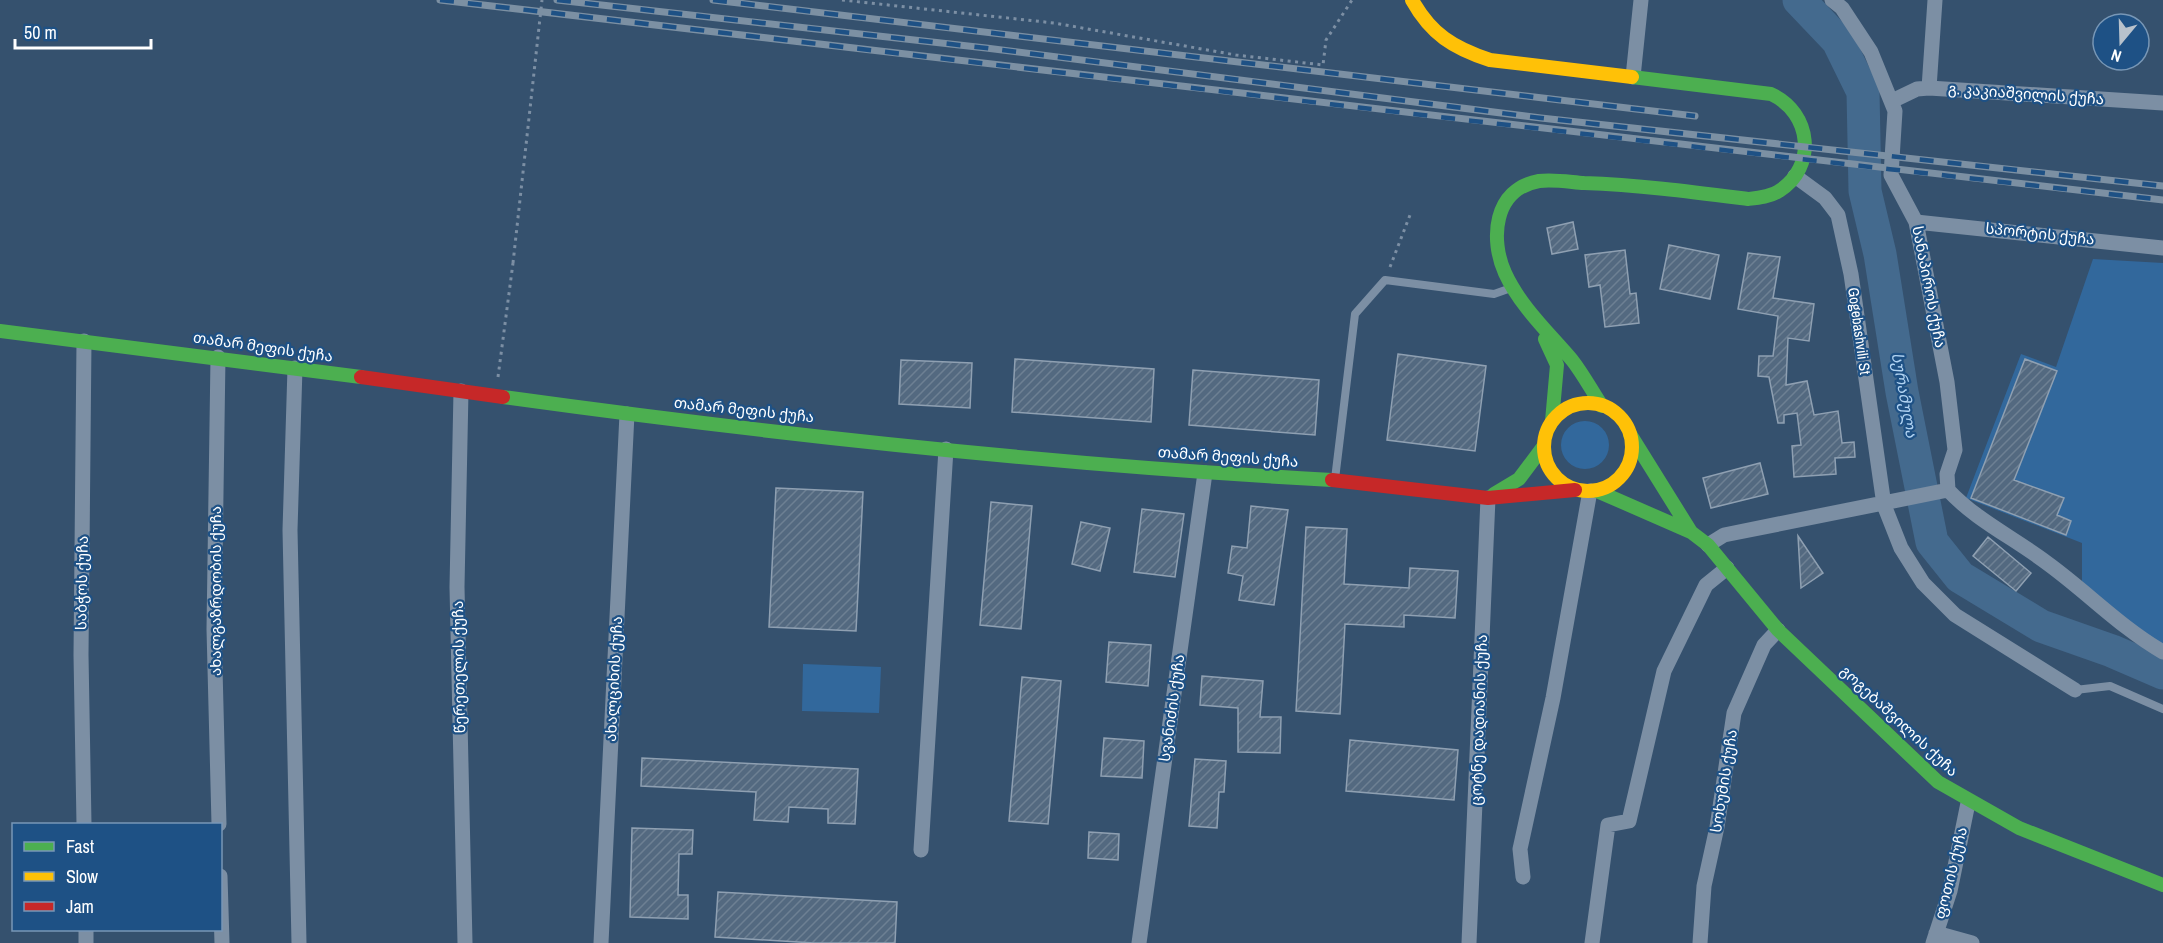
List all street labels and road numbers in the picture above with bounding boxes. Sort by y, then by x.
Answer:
street label: გ. კაკიაშვილის ქუჩა [1947,78,2105,109]
street label: სპორტის ქუჩა [1985,217,2096,250]
street label: სანაპიროს ქუჩა [1907,224,1952,350]
street label: Gogebashvili St [1843,286,1876,376]
street label: თამარ მეფის ქუჩა [192,326,334,367]
street label: თამარ მეფის ქუჩა [673,392,815,427]
street label: თამარ მეფის ქუჩა [1157,441,1299,472]
street label: ახალგაზრდობის ქუჩა [205,506,226,676]
street label: საბჭოს ქუჩა [70,536,93,630]
street label: წერეთელის ქუჩა [447,600,470,734]
street label: ახალციხის ქუჩა [600,616,627,742]
street label: ცოტნე დადიანის ქუჩა [1465,634,1492,806]
street label: სვანიძის ქუჩა [1154,653,1189,763]
street label: გოგებაშვილის ქუჩა [1836,660,1963,781]
street label: სოხუმის ქუჩა [1705,728,1742,834]
street label: ფოთის ქუჩა [1929,825,1972,921]

